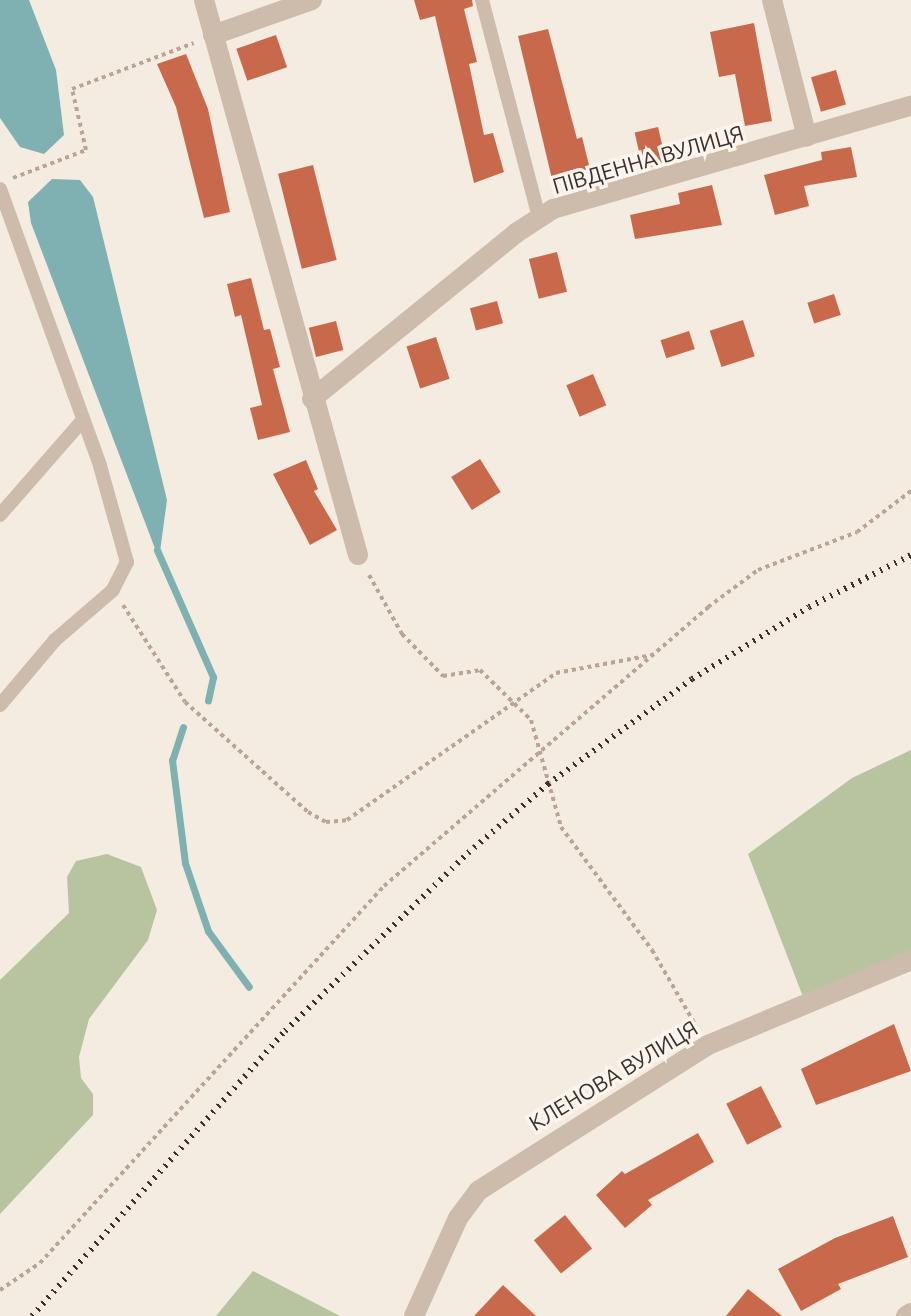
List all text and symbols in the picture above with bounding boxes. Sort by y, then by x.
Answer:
street label: ПІВДЕННА ВУЛИЦЯ [549,119,747,199]
street label: КЛЕНОВА ВУЛИЦЯ [524,1014,702,1136]

